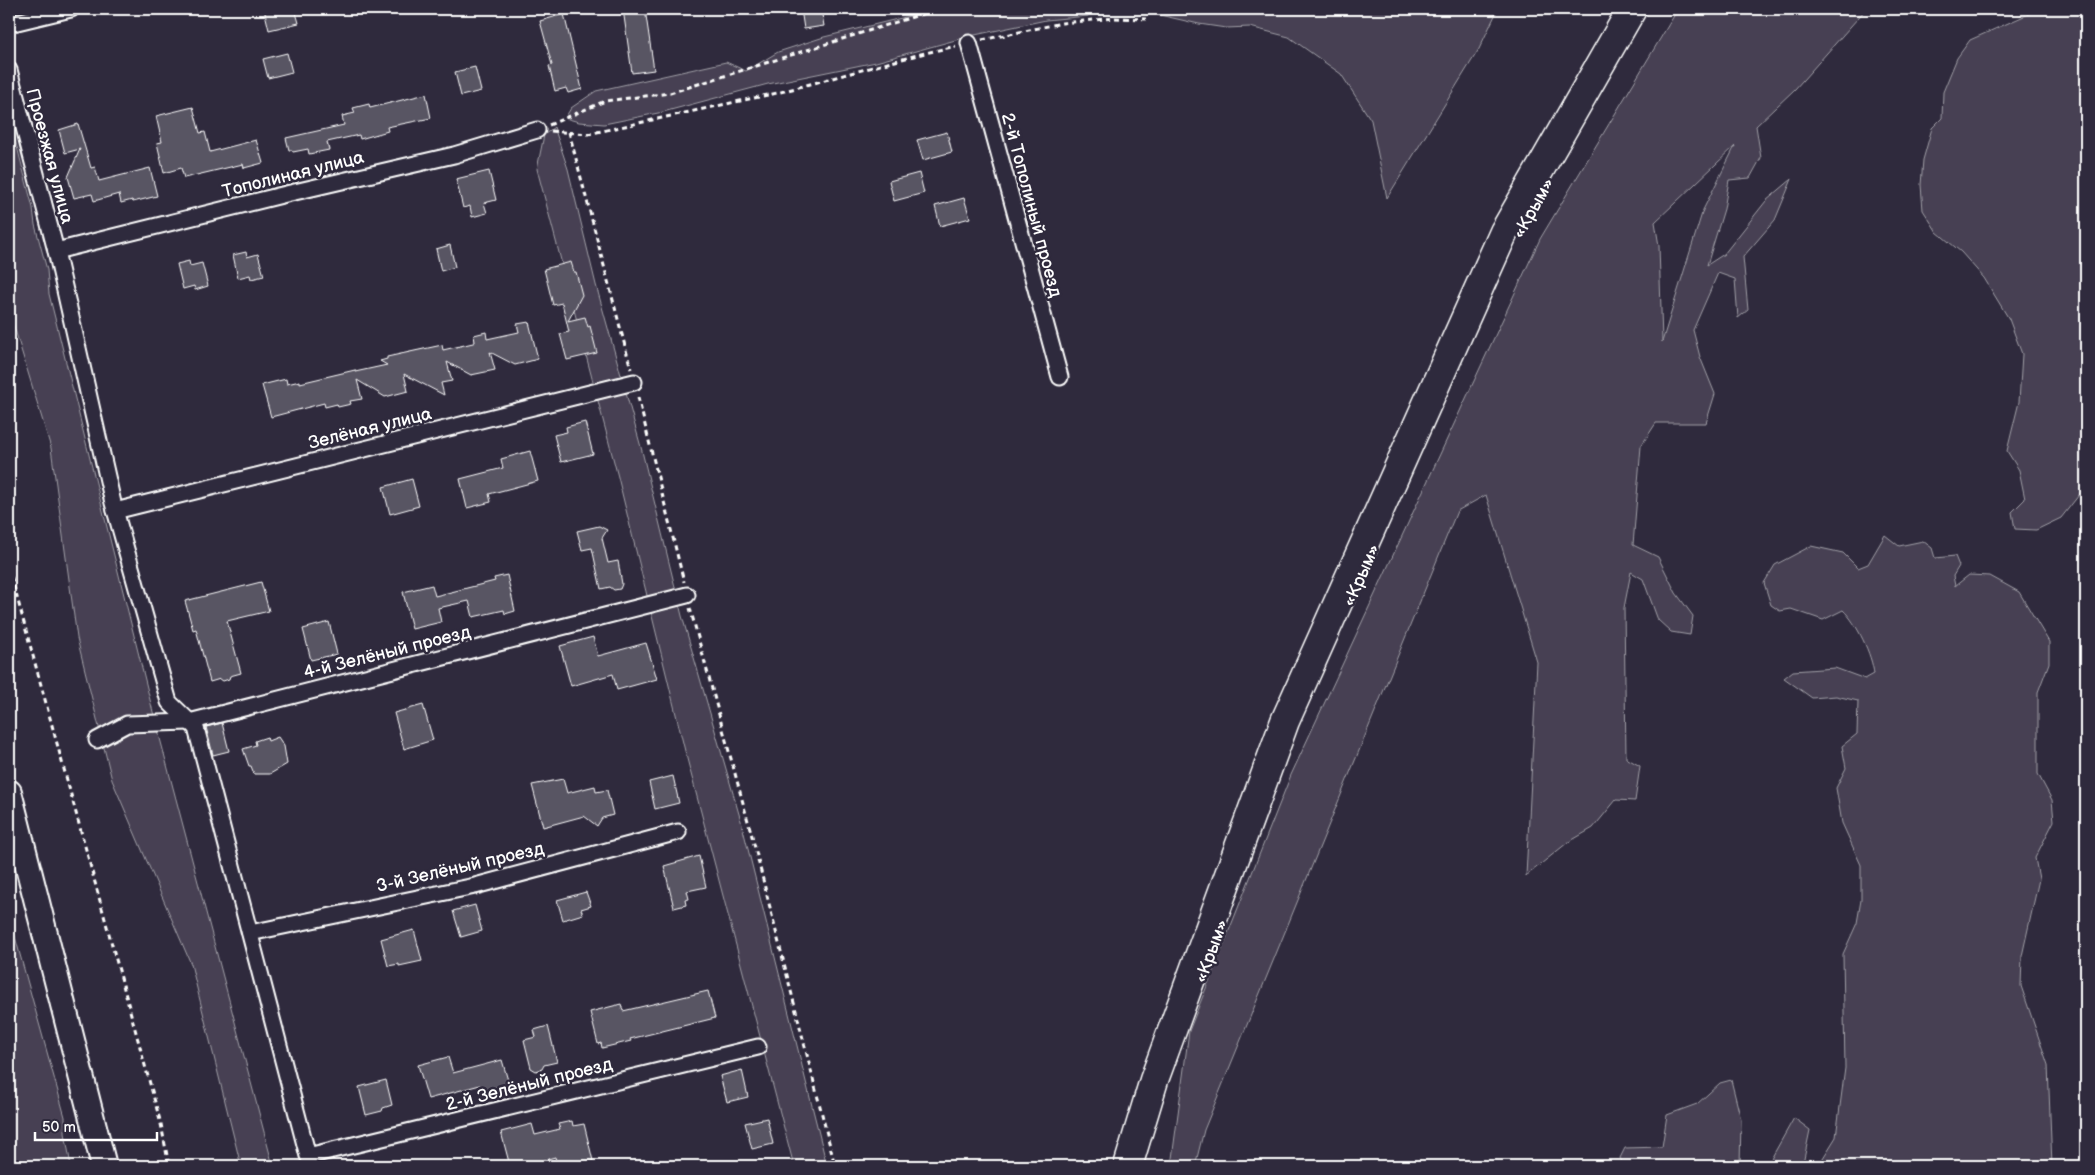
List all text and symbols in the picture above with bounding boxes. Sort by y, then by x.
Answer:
street label: Проезжая улица [21,86,78,226]
street label: 2-й Тополиный проезд [997,111,1066,300]
street label: Тополиная улица [220,147,366,202]
street label: «Крым» [1508,174,1559,242]
street label: Зелёная улица [306,403,434,454]
street label: «Крым» [1338,541,1384,610]
street label: 4-й Зелёный проезд [301,622,473,683]
street label: 3-й Зелёный проезд [374,838,546,897]
street label: «Крым» [1190,917,1233,986]
street label: 2-й Зелёный проезд [444,1054,615,1115]
scale bar [35,1110,158,1142]
text: 50 m [42,1118,76,1137]

